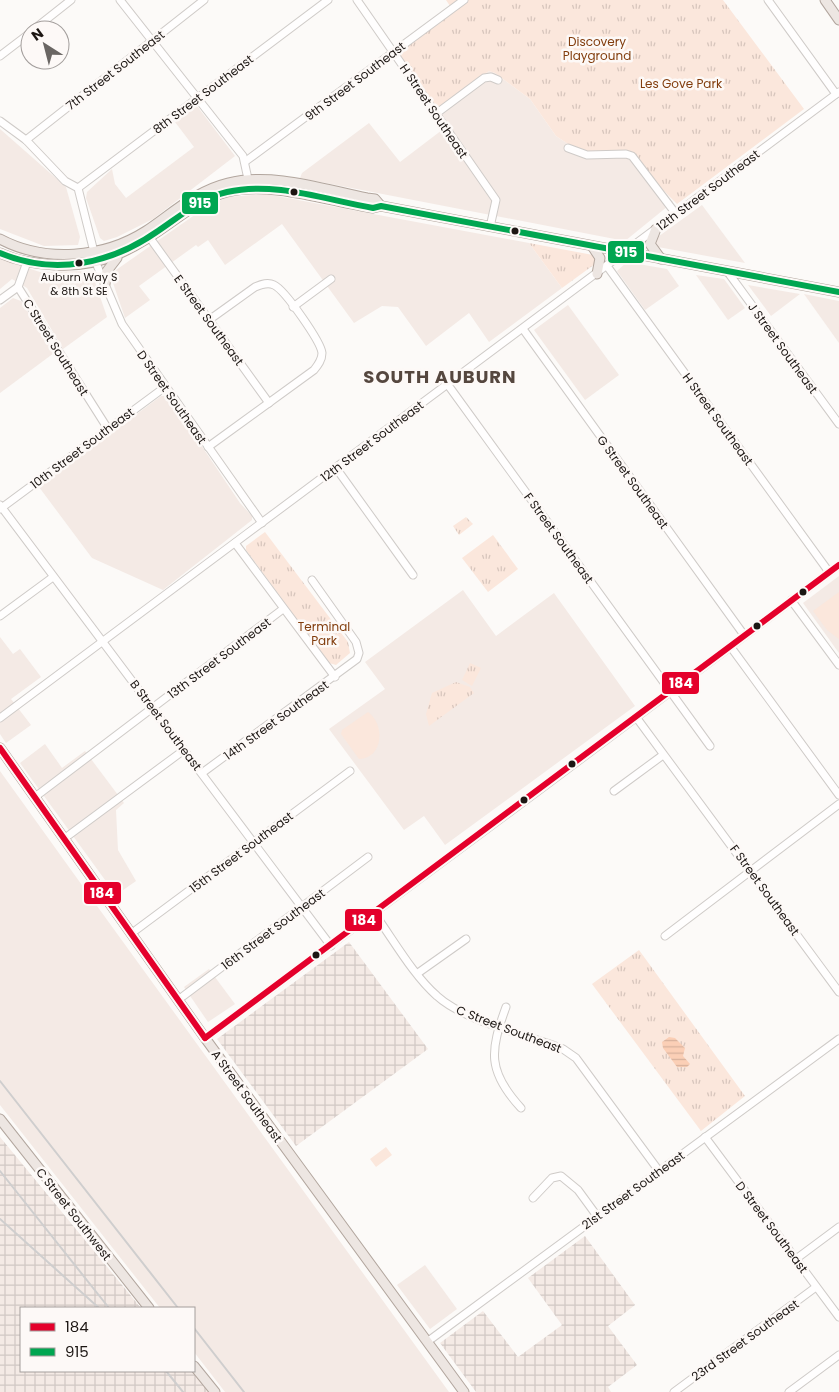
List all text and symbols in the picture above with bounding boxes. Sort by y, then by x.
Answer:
north arrow [20,20,70,70]
text: N [27,23,47,46]
street label: 7th Street Southeast [62,26,168,114]
park label: Discovery Playground [563,33,631,64]
street label: 9th Street Southeast [301,38,409,124]
street label: 8th Street Southeast [149,51,257,137]
street label: H Street Southeast [396,60,472,162]
park label: Les Gove Park [640,75,723,92]
street label: 12th Street Southeast [653,146,763,234]
unlabelled marker [289,187,299,197]
line badge: 915 [181,191,219,215]
text: 915 [189,193,211,213]
unlabelled marker [510,226,520,236]
line badge: 915 [607,240,645,264]
text: 915 [615,242,637,262]
marker: Auburn Way S & 8th St SE [74,258,84,268]
place label: Auburn Way S & 8th St SE [41,269,117,299]
street label: E Street Southeast [170,271,248,369]
street label: C Street Southeast [19,295,93,399]
street label: J Street Southeast [744,299,822,397]
street label: D Street Southeast [133,347,211,447]
district label: SOUTH AUBURN [363,364,517,389]
street label: H Street Southeast [679,369,757,469]
street label: 12th Street Southeast [317,397,427,485]
street label: 10th Street Southeast [27,403,137,493]
street label: G Street Southeast [593,432,673,532]
street label: F Street Southeast [520,489,598,587]
unlabelled marker [798,587,808,597]
street label: 13th Street Southeast [164,614,274,702]
park label: Terminal Park [298,618,350,649]
unlabelled marker [752,621,762,631]
line badge: 184 [661,671,700,695]
text: 184 [669,673,693,693]
street label: B Street Southeast [126,676,206,774]
street label: 14th Street Southeast [220,676,332,764]
unlabelled marker [567,759,577,769]
unlabelled marker [519,795,529,805]
street label: 15th Street Southeast [186,807,296,897]
street label: F Street Southeast [726,841,804,939]
line badge: 184 [83,881,122,905]
text: 184 [90,883,114,903]
street label: 16th Street Southeast [218,884,328,974]
line badge: 184 [344,908,383,932]
text: 184 [352,910,376,930]
unlabelled marker [311,950,321,960]
street label: C Street Southeast [454,1001,564,1057]
street label: A Street Southeast [208,1046,286,1146]
street label: 21st Street Southeast [578,1147,688,1233]
street label: C Street Southwest [32,1164,116,1264]
street label: D Street Southeast [732,1178,812,1276]
street label: 23rd Street Southeast [688,1295,802,1385]
legend [20,1307,195,1372]
text: 184 [65,1316,89,1337]
text: 915 [65,1341,89,1362]

